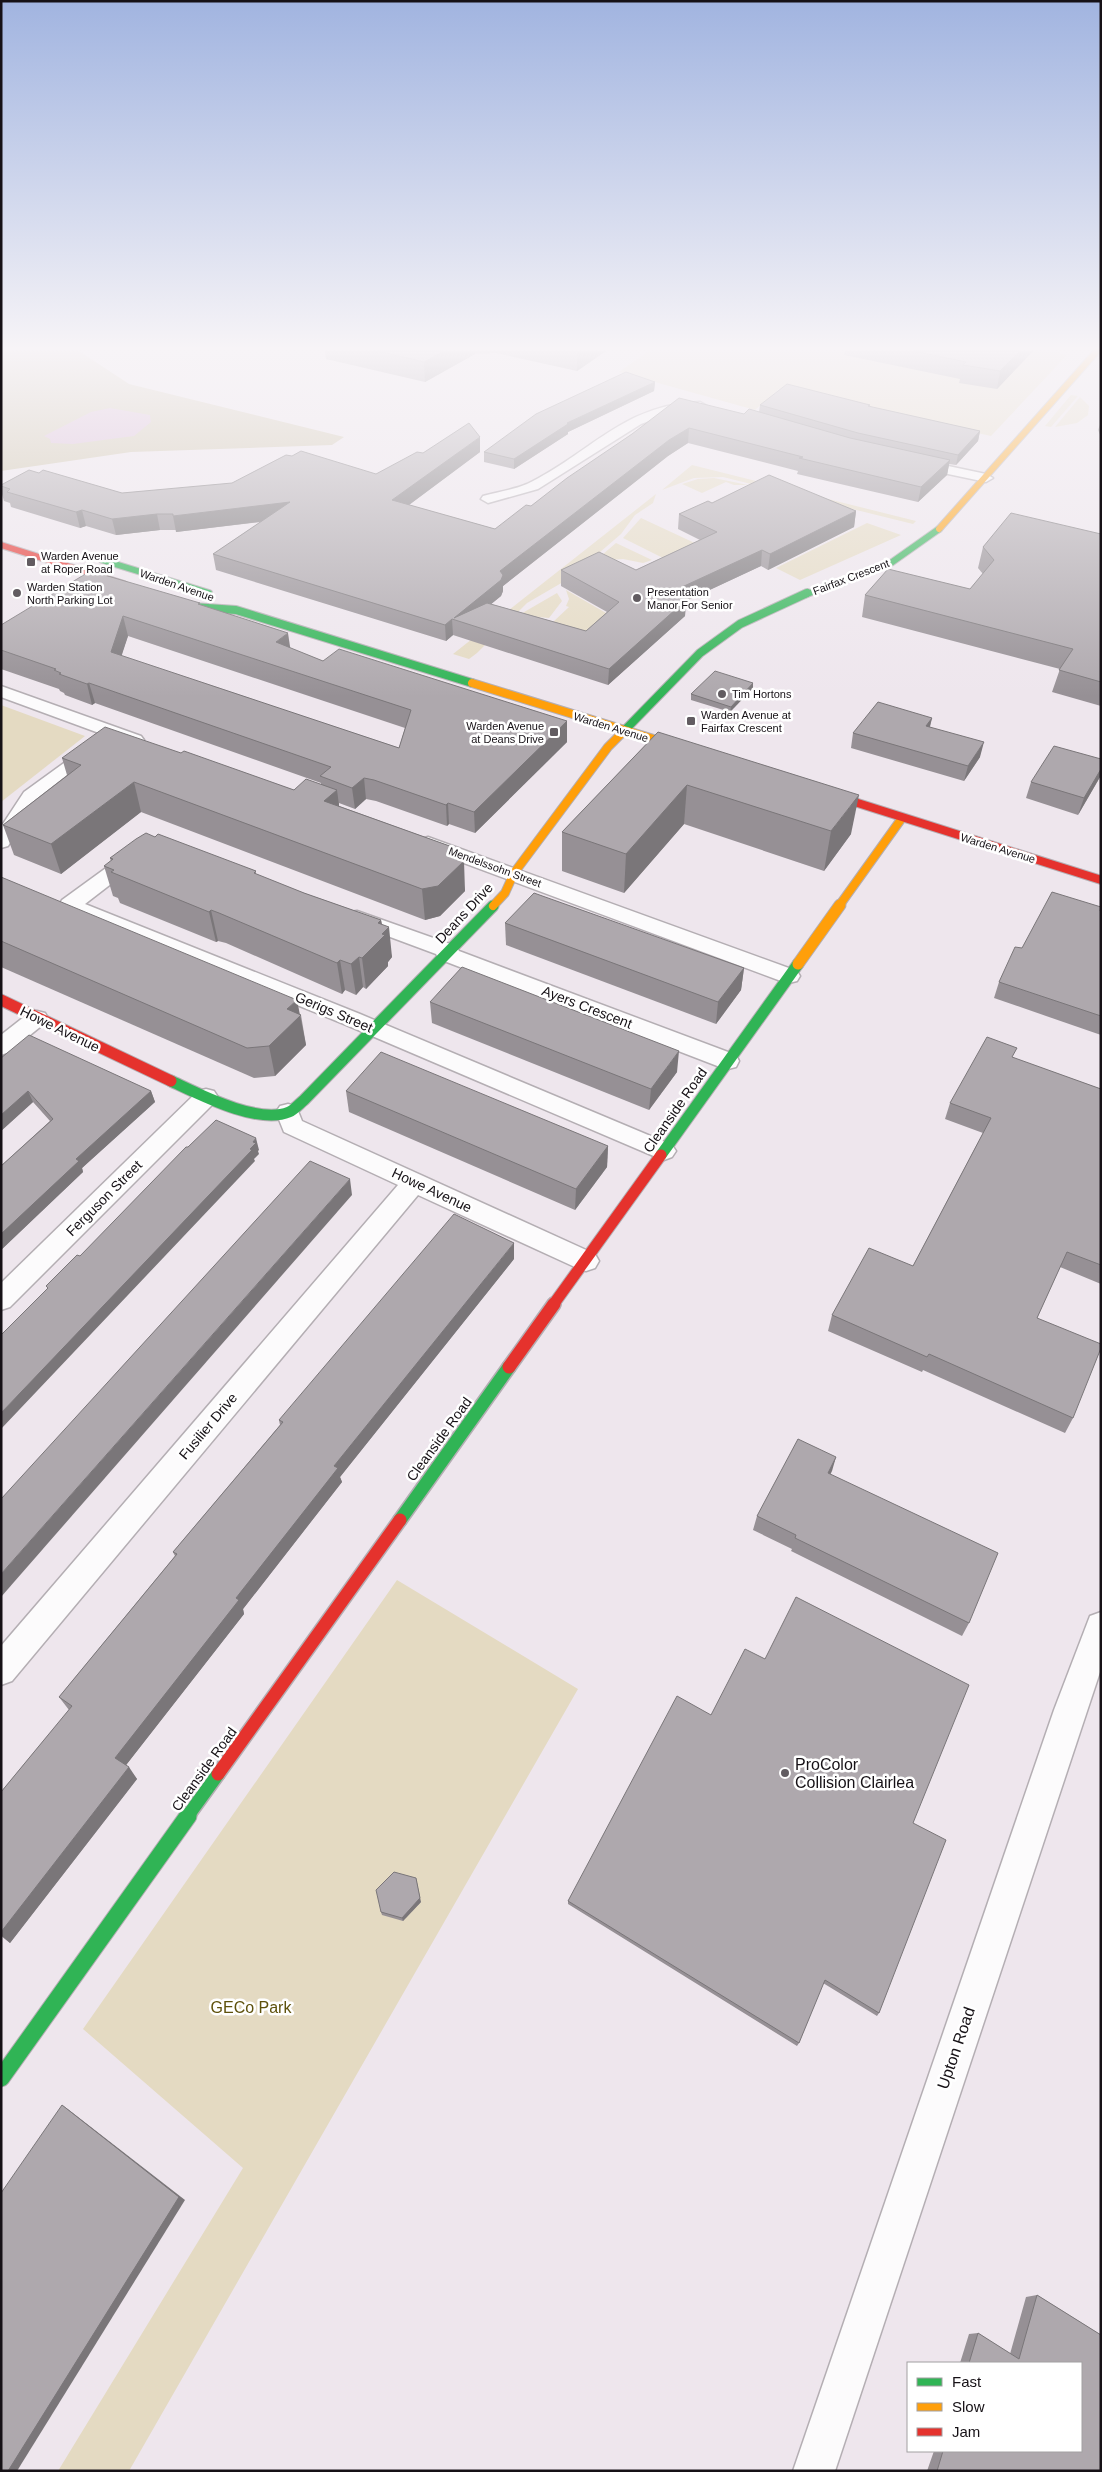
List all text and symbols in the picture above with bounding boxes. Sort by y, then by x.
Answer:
place label: Warden Avenue at Roper Road [41,550,119,575]
marker: Warden Avenue at Roper Road [25,556,37,568]
street label: Fairfax Crescent [811,557,891,597]
street label: Warden Avenue [138,567,216,603]
place label: Warden Station North Parking Lot [27,581,113,606]
place label: Presentation Manor For Senior [647,586,733,611]
marker: Warden Station North Parking Lot [11,587,23,599]
marker: Presentation Manor For Senior [631,592,643,604]
marker: Tim Hortons [716,688,728,700]
place label: Tim Hortons [732,688,792,700]
place label: Warden Avenue at Fairfax Crescent [701,709,791,734]
street label: Warden Avenue [572,710,650,744]
marker: Warden Avenue at Fairfax Crescent [685,715,697,727]
place label: Warden Avenue at Deans Drive [466,720,544,745]
marker: Warden Avenue at Deans Drive [548,726,560,738]
street label: Warden Avenue [959,831,1037,865]
street label: Mendelssohn Street [447,845,543,889]
street label: Deans Drive [432,879,496,947]
street label: Ayers Crescent [540,982,635,1032]
street label: Gerigs Street [293,989,375,1036]
street label: Howe Avenue [18,1003,102,1055]
street label: Cleanside Road [640,1065,710,1155]
street label: Ferguson Street [63,1157,145,1239]
street label: Howe Avenue [390,1165,475,1216]
street label: Fusilier Drive [176,1389,241,1462]
street label: Cleanside Road [403,1394,475,1484]
street label: Cleanside Road [168,1724,240,1814]
place label: ProColor Collision Clairlea [795,1756,914,1791]
marker: ProColor Collision Clairlea [779,1767,791,1779]
park label: GECo Park [211,1999,292,2016]
street label: Upton Road [934,2005,978,2091]
legend [907,2362,1082,2452]
text: Fast [952,2373,982,2390]
text: Slow [952,2398,985,2415]
text: Jam [952,2423,980,2440]

